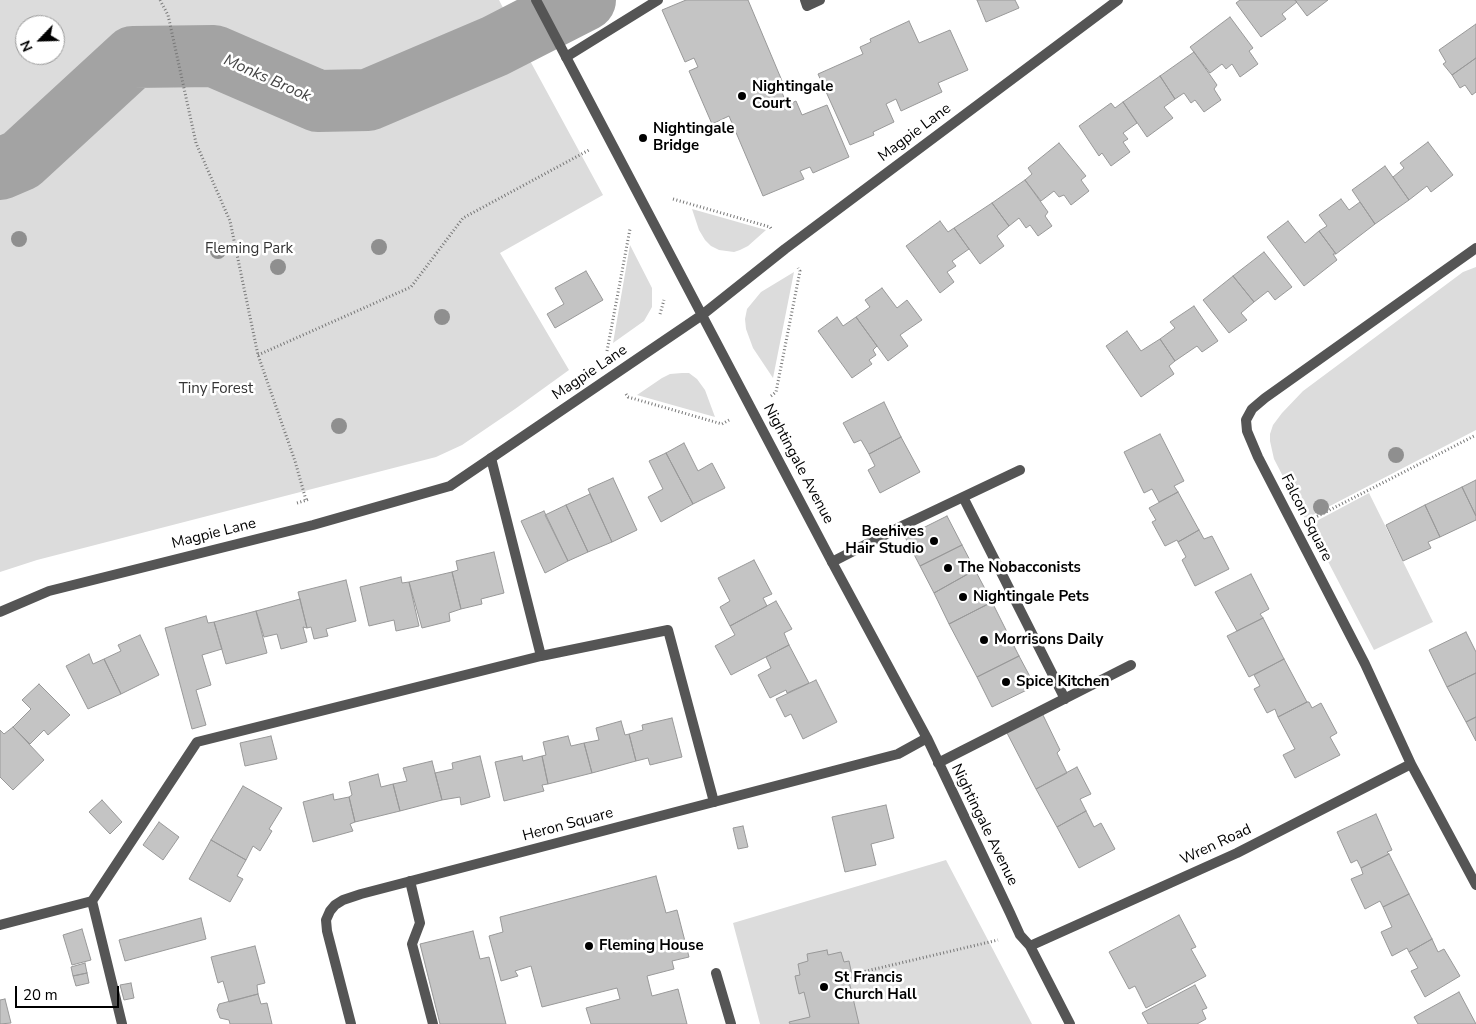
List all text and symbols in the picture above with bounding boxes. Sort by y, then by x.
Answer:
north arrow [15,15,65,65]
text: N [16,37,38,55]
water label: Monks Brook [220,51,314,107]
place label: Nightingale Court [752,78,833,113]
marker: Nightingale Court [736,90,748,102]
street label: Magpie Lane [875,100,955,166]
place label: Nightingale Bridge [653,120,734,155]
marker: Nightingale Bridge [637,132,649,144]
park label: Fleming Park [205,240,293,258]
street label: Magpie Lane [549,341,631,405]
park label: Tiny Forest [179,380,253,398]
street label: Nightingale Avenue [759,401,837,527]
street label: Falcon Square [1276,471,1336,565]
street label: Magpie Lane [170,515,258,553]
place label: Beehives Hair Studio [845,523,924,558]
marker: Beehives Hair Studio [928,535,940,547]
place label: The Nobacconists [958,559,1081,577]
marker: The Nobacconists [942,562,954,574]
place label: Nightingale Pets [973,588,1089,606]
marker: Nightingale Pets [957,591,969,603]
place label: Morrisons Daily [994,631,1103,649]
marker: Morrisons Daily [978,634,990,646]
place label: Spice Kitchen [1016,673,1110,691]
marker: Spice Kitchen [1000,676,1012,688]
street label: Nightingale Avenue [947,761,1021,889]
street label: Heron Square [521,804,615,846]
street label: Wren Road [1178,821,1254,869]
place label: Fleming House [599,937,704,955]
marker: Fleming House [583,940,595,952]
place label: St Francis Church Hall [834,969,917,1004]
scale bar [18,976,121,1008]
marker: St Francis Church Hall [818,981,830,993]
text: 20 m [23,985,58,1005]

